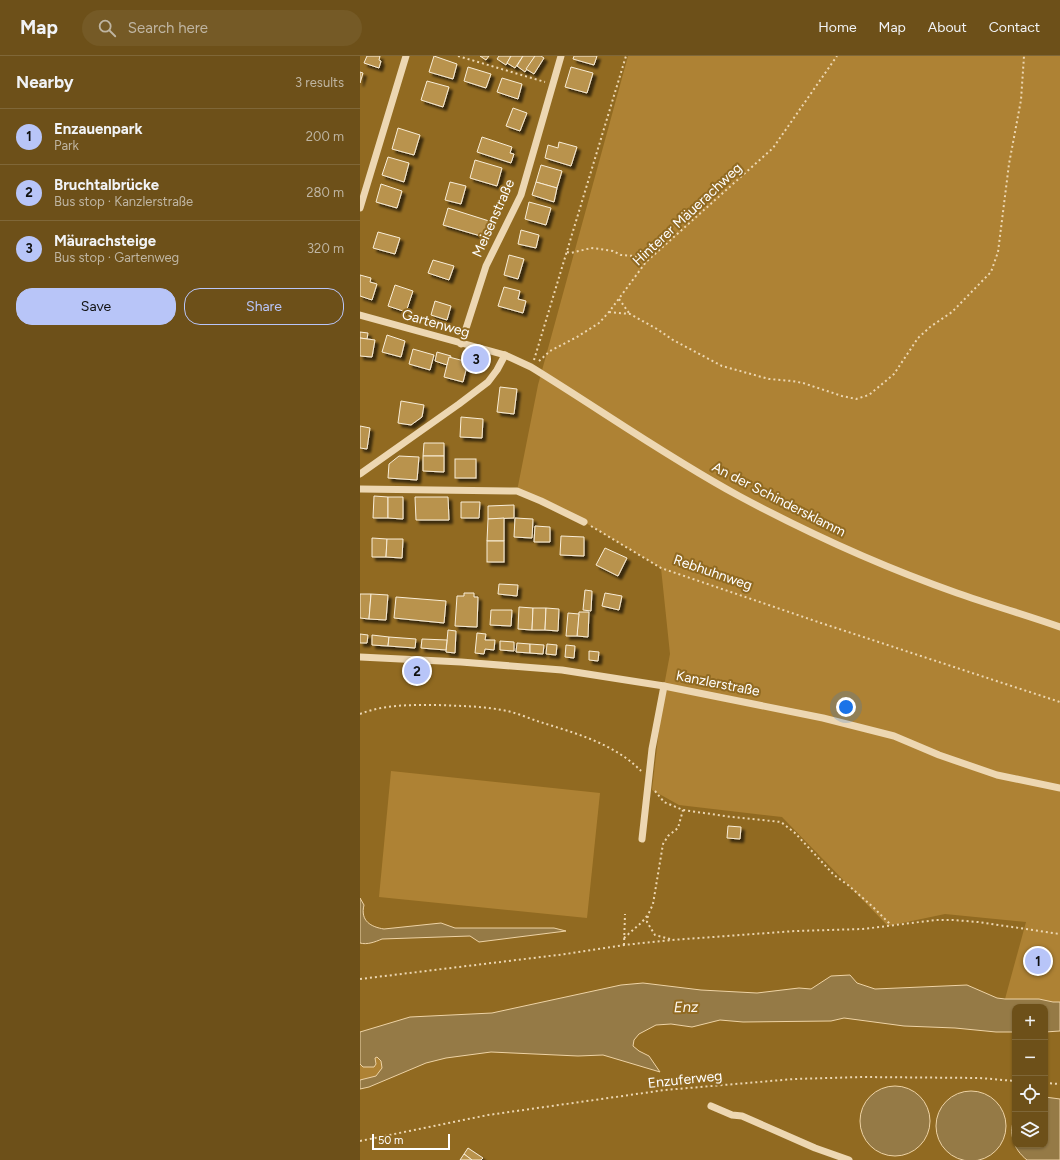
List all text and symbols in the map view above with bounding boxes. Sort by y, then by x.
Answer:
search box [82,10,362,46]
text: Map [20,16,58,39]
icon: search [96,17,118,39]
text: Search here [128,19,208,37]
text: Home [818,19,857,36]
text: Map [879,19,906,36]
text: About [928,19,967,36]
text: Contact [989,19,1040,36]
text: Nearby [16,72,74,92]
text: 3 results [295,75,344,90]
text: Enzauenpark [54,120,143,138]
text: 1 [26,129,32,144]
text: 200 m [306,129,344,144]
text: Park [54,138,79,153]
street label: Hinterer Mäuerachweg [629,159,746,269]
text: Bruchtalbrücke [54,176,159,194]
street label: Meisenstraße [469,176,518,260]
text: 2 [25,185,33,200]
text: 280 m [306,185,344,200]
text: Bus stop · Kanzlerstraße [54,194,193,209]
text: Mäurachsteige [54,232,156,250]
text: 3 [25,241,33,256]
text: 320 m [307,241,344,256]
text: Bus stop · Gartenweg [54,250,179,265]
button: Save [16,288,176,325]
button: Share [184,288,344,325]
street label: Gartenweg [400,306,472,341]
pin: 3 [463,344,489,374]
street label: An der Schindersklamm [709,458,849,541]
street label: Rebhuhnweg [671,551,755,594]
pin: 2 [404,656,430,686]
street label: Kanzlerstraße [675,667,762,700]
your location [836,697,856,717]
pin: 1 [1025,946,1051,976]
water label: Enz [674,998,699,1016]
map controls [1012,1004,1048,1148]
button: + [1012,1004,1048,1040]
button: − [1012,1040,1048,1076]
street label: Enzuferweg [647,1067,723,1092]
button: locate [1012,1076,1048,1112]
button: layers [1012,1112,1048,1148]
scale bar [372,1132,450,1151]
text: 50 m [378,1134,403,1147]

